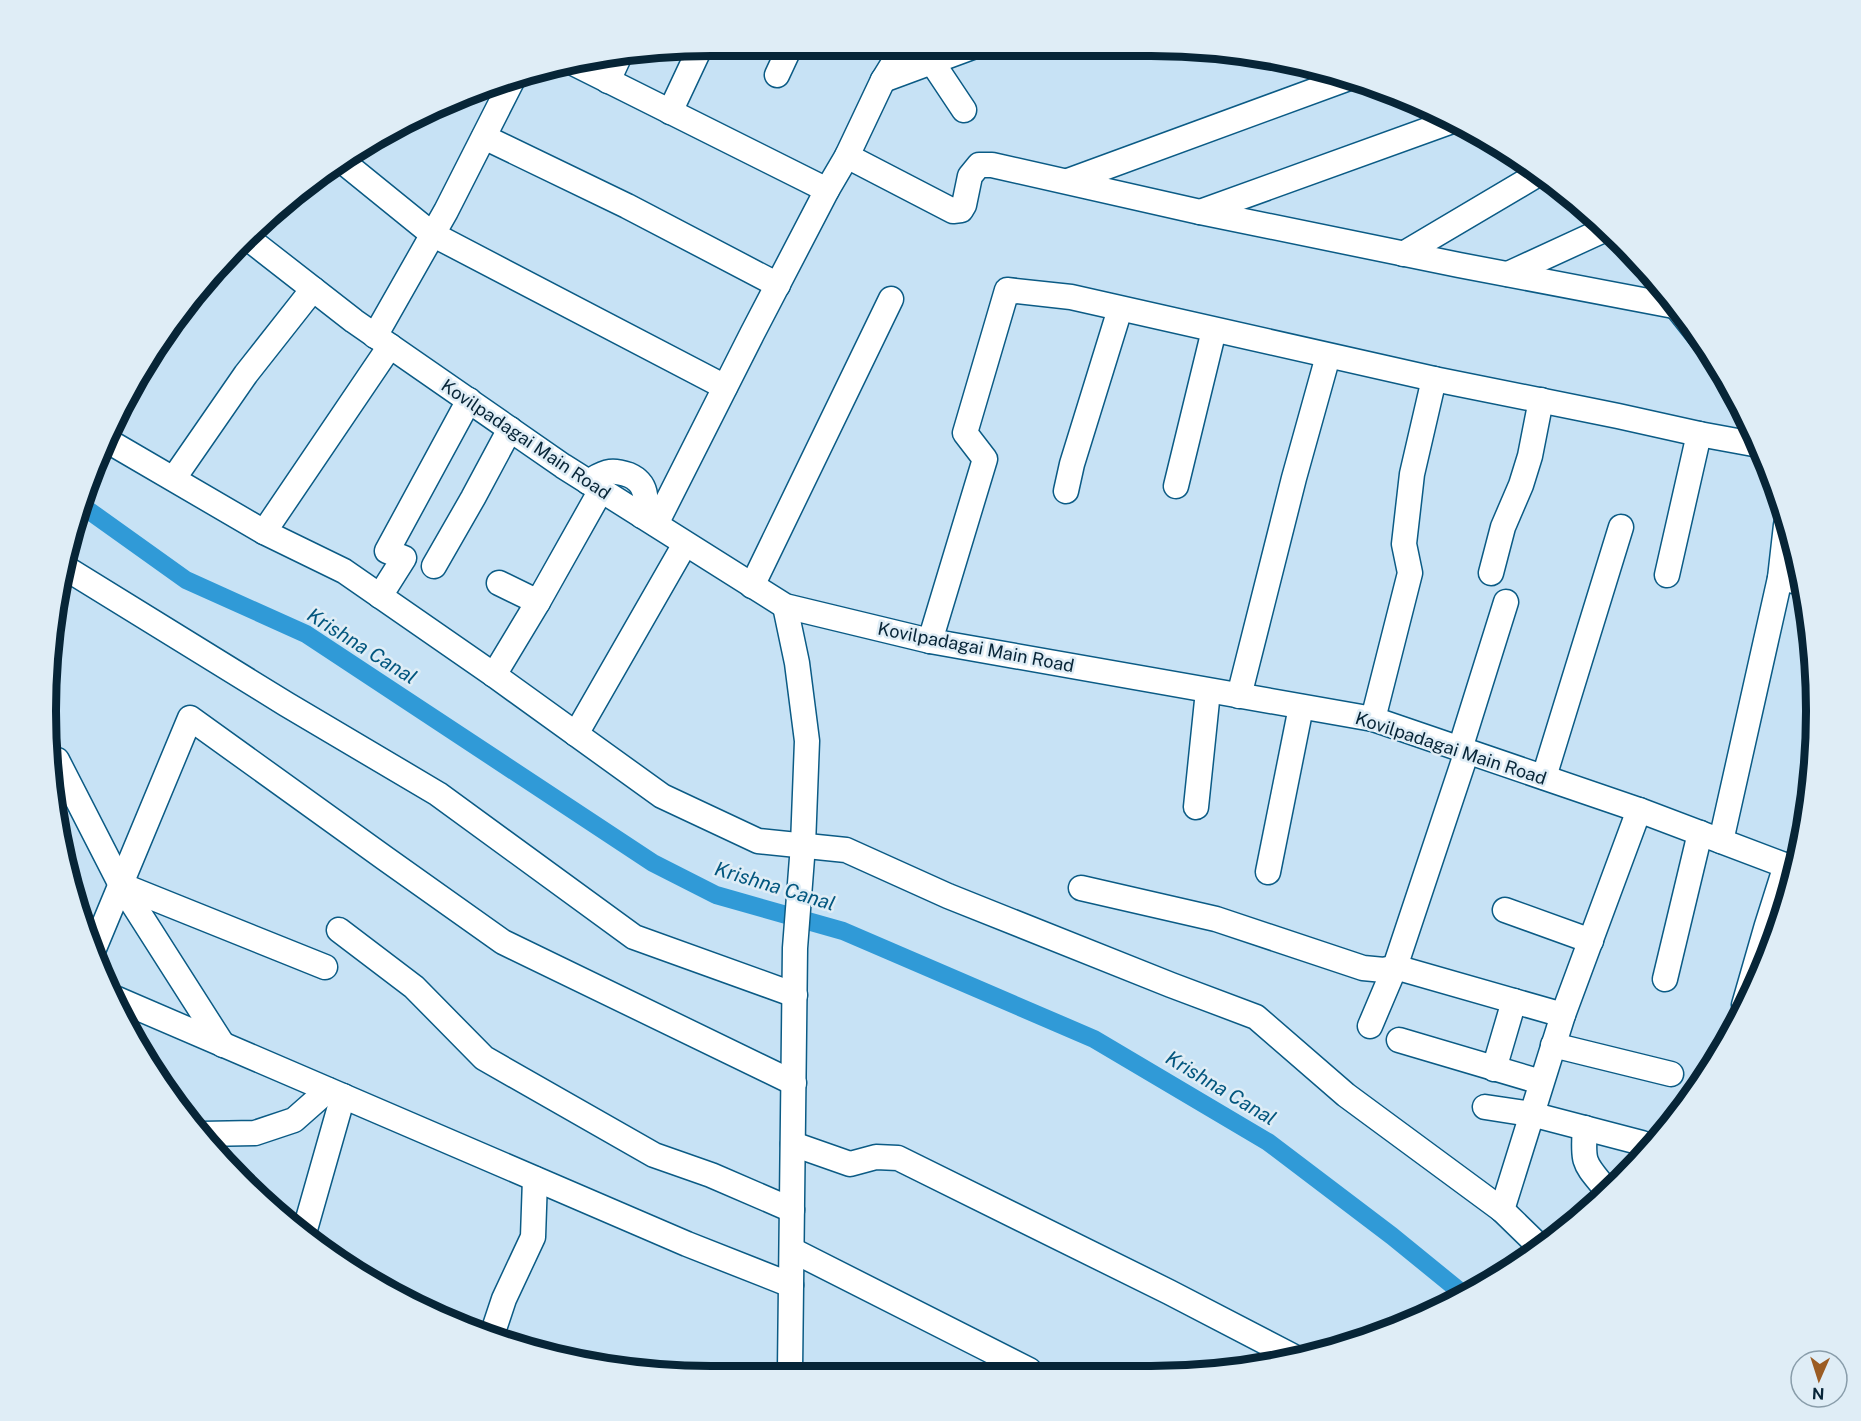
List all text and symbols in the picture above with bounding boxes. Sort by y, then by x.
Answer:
street label: Kovilpadagai Main Road [437,375,615,503]
water label: Krishna Canal [303,603,421,689]
street label: Kovilpadagai Main Road [876,618,1076,676]
street label: Kovilpadagai Main Road [1353,707,1549,789]
water label: Krishna Canal [712,856,838,916]
water label: Krishna Canal [1161,1046,1281,1130]
north arrow [1789,1349,1849,1409]
text: N [1811,1384,1825,1403]

